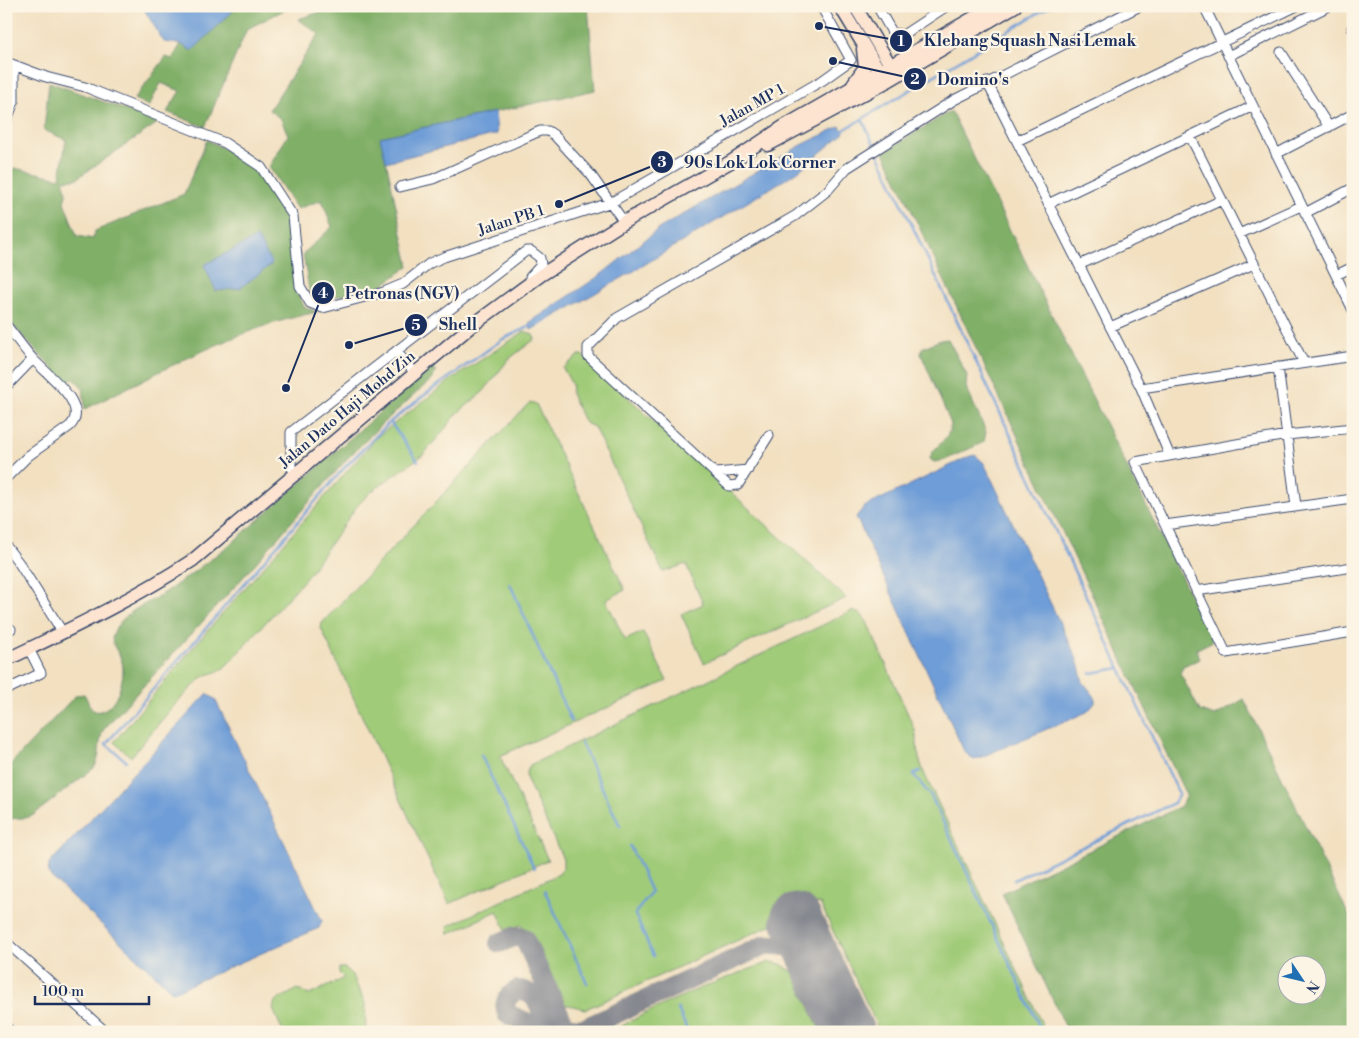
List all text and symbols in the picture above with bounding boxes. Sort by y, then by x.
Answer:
callout: Klebang Squash Nasi Lemak [889,25,1146,56]
text: Klebang Squash Nasi Lemak [924,31,1137,51]
text: 1 [897,32,905,51]
callout: Domino's [902,63,1019,94]
text: 2 [910,70,920,89]
text: Domino's [937,70,1009,90]
street label: Jalan MP 1 [716,80,788,131]
callout: 90s Lok Lok Corner [649,146,846,177]
text: 3 [657,153,667,172]
text: 90s Lok Lok Corner [684,153,836,173]
street label: Jalan PB 1 [475,201,547,240]
callout: Petronas (NGV) [310,277,470,308]
text: 4 [318,284,328,303]
text: Petronas (NGV) [345,284,459,304]
callout: Shell [403,309,487,340]
text: Shell [439,315,478,335]
text: 5 [411,316,421,335]
street label: Jalan Dato Haji Mohd Zin [274,347,419,473]
north arrow [1276,956,1326,1006]
scale bar [35,973,149,1005]
text: N [1301,977,1322,997]
text: 100 m [42,982,84,1001]

